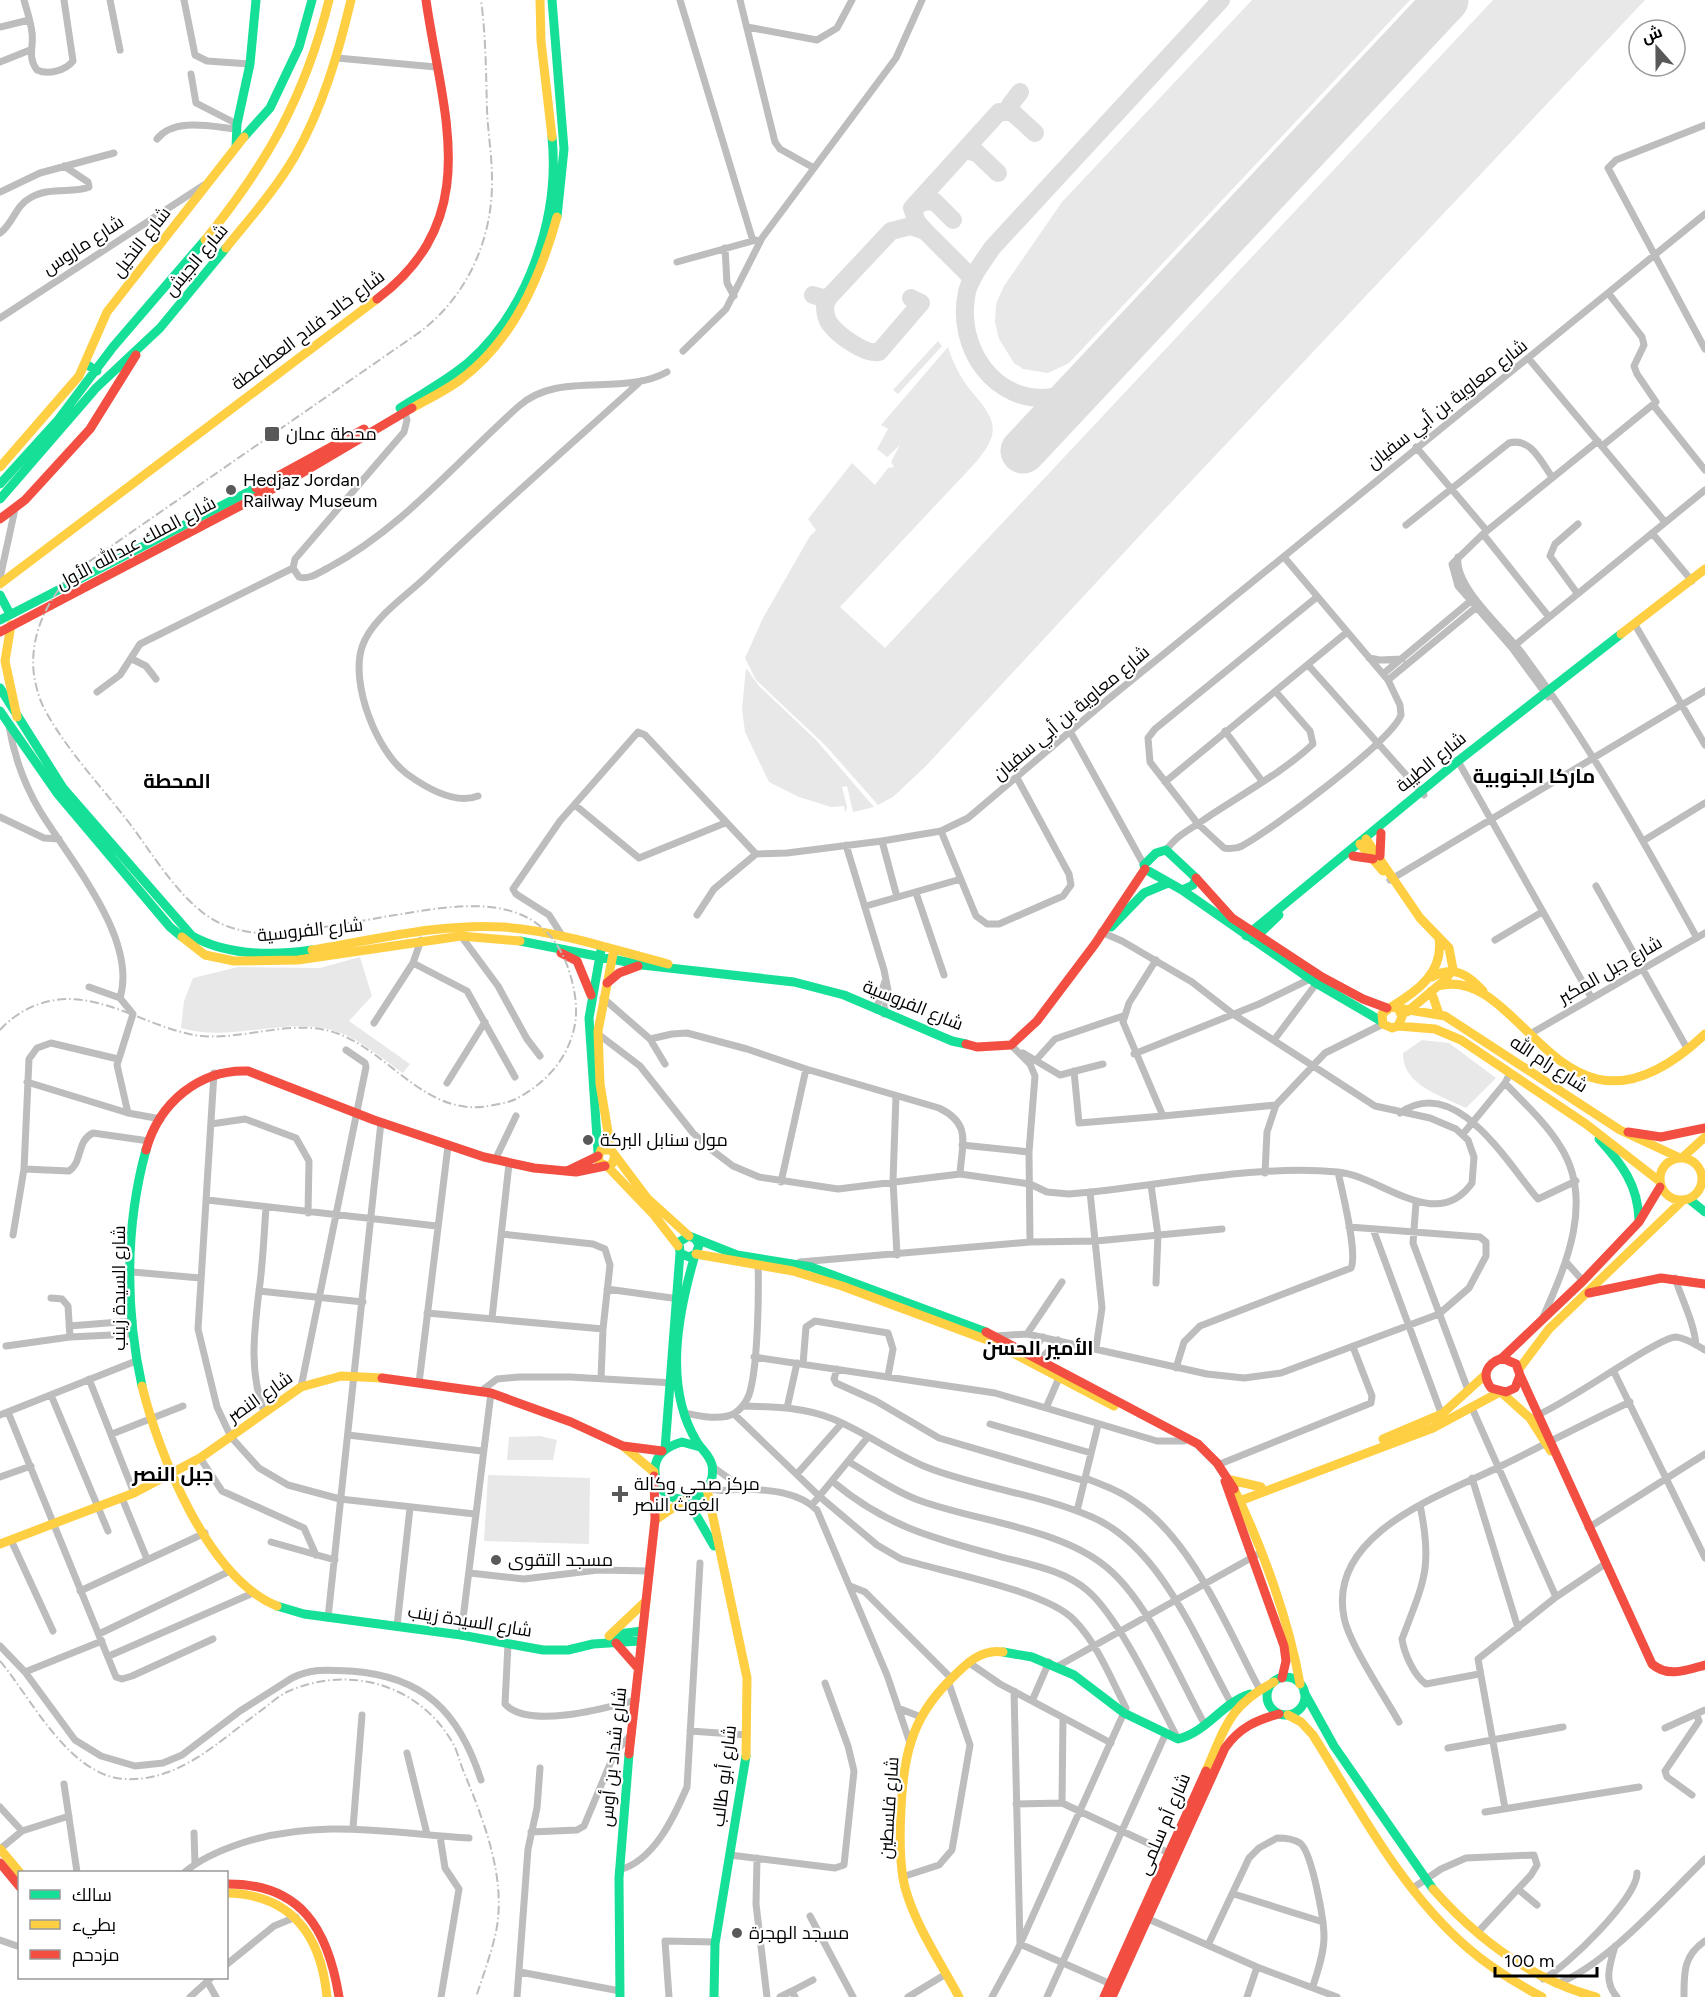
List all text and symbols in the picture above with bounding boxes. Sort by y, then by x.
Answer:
north arrow [1627,18,1687,78]
text: ش [1639,22,1665,47]
street label: شارع النخيل [107,202,176,282]
street label: شارع ماروس [38,211,128,280]
street label: شارع الجيش [159,219,233,301]
street label: شارع خالد فلاح العطاعطة [227,265,390,396]
street label: شارع معاوية بن أبي سفيان [1362,334,1534,476]
place label: محطة عمان [286,423,377,445]
marker: محطة عمان [263,425,281,443]
place label: Hedjaz Jordan Railway Museum [243,469,377,512]
marker: Hedjaz Jordan Railway Museum [224,483,238,497]
street label: شارع الملك عبدالله الأول [52,491,220,595]
street label: شارع معاوية بن أبي سفيان [988,641,1156,787]
street label: شارع الطيبة [1392,727,1471,798]
district label: ماركا الجنوبية [1473,764,1595,788]
district label: المحطة [143,769,211,793]
street label: شارع الفروسية [256,913,364,947]
street label: شارع جبل المكبر [1553,931,1666,1010]
street label: شارع الفروسية [859,975,966,1036]
street label: شارع رام الله [1505,1030,1593,1098]
place label: مول سنابل البركة [600,1129,728,1151]
marker: مول سنابل البركة [581,1133,595,1147]
street label: شارع السيدة زينب [108,1225,131,1351]
district label: الأمير الحسن [982,1336,1094,1360]
street label: شارع النصر [222,1367,297,1429]
district label: جبل النصر [131,1462,214,1486]
place label: مركز صحي وكالة الغوث النصر [633,1473,760,1516]
marker: مركز صحي وكالة الغوث النصر [611,1485,629,1503]
place label: مسجد التقوى [508,1549,613,1571]
marker: مسجد التقوى [489,1553,503,1567]
street label: شارع السيدة زينب [406,1600,534,1643]
street label: شارع شداد بن أوس [595,1686,632,1828]
street label: شارع أبو طالب [707,1724,742,1828]
street label: شارع فلسطين [874,1756,905,1860]
street label: شارع أم سلمى [1133,1770,1196,1879]
legend [18,1871,228,1979]
text: سالك [72,1884,112,1906]
text: بطيء [72,1914,116,1939]
place label: مسجد الهجرة [749,1922,849,1944]
marker: مسجد الهجرة [730,1926,744,1940]
scale bar [1495,1940,1597,1978]
text: مزدحم [72,1944,120,1967]
text: 100 m [1504,1950,1554,1972]

